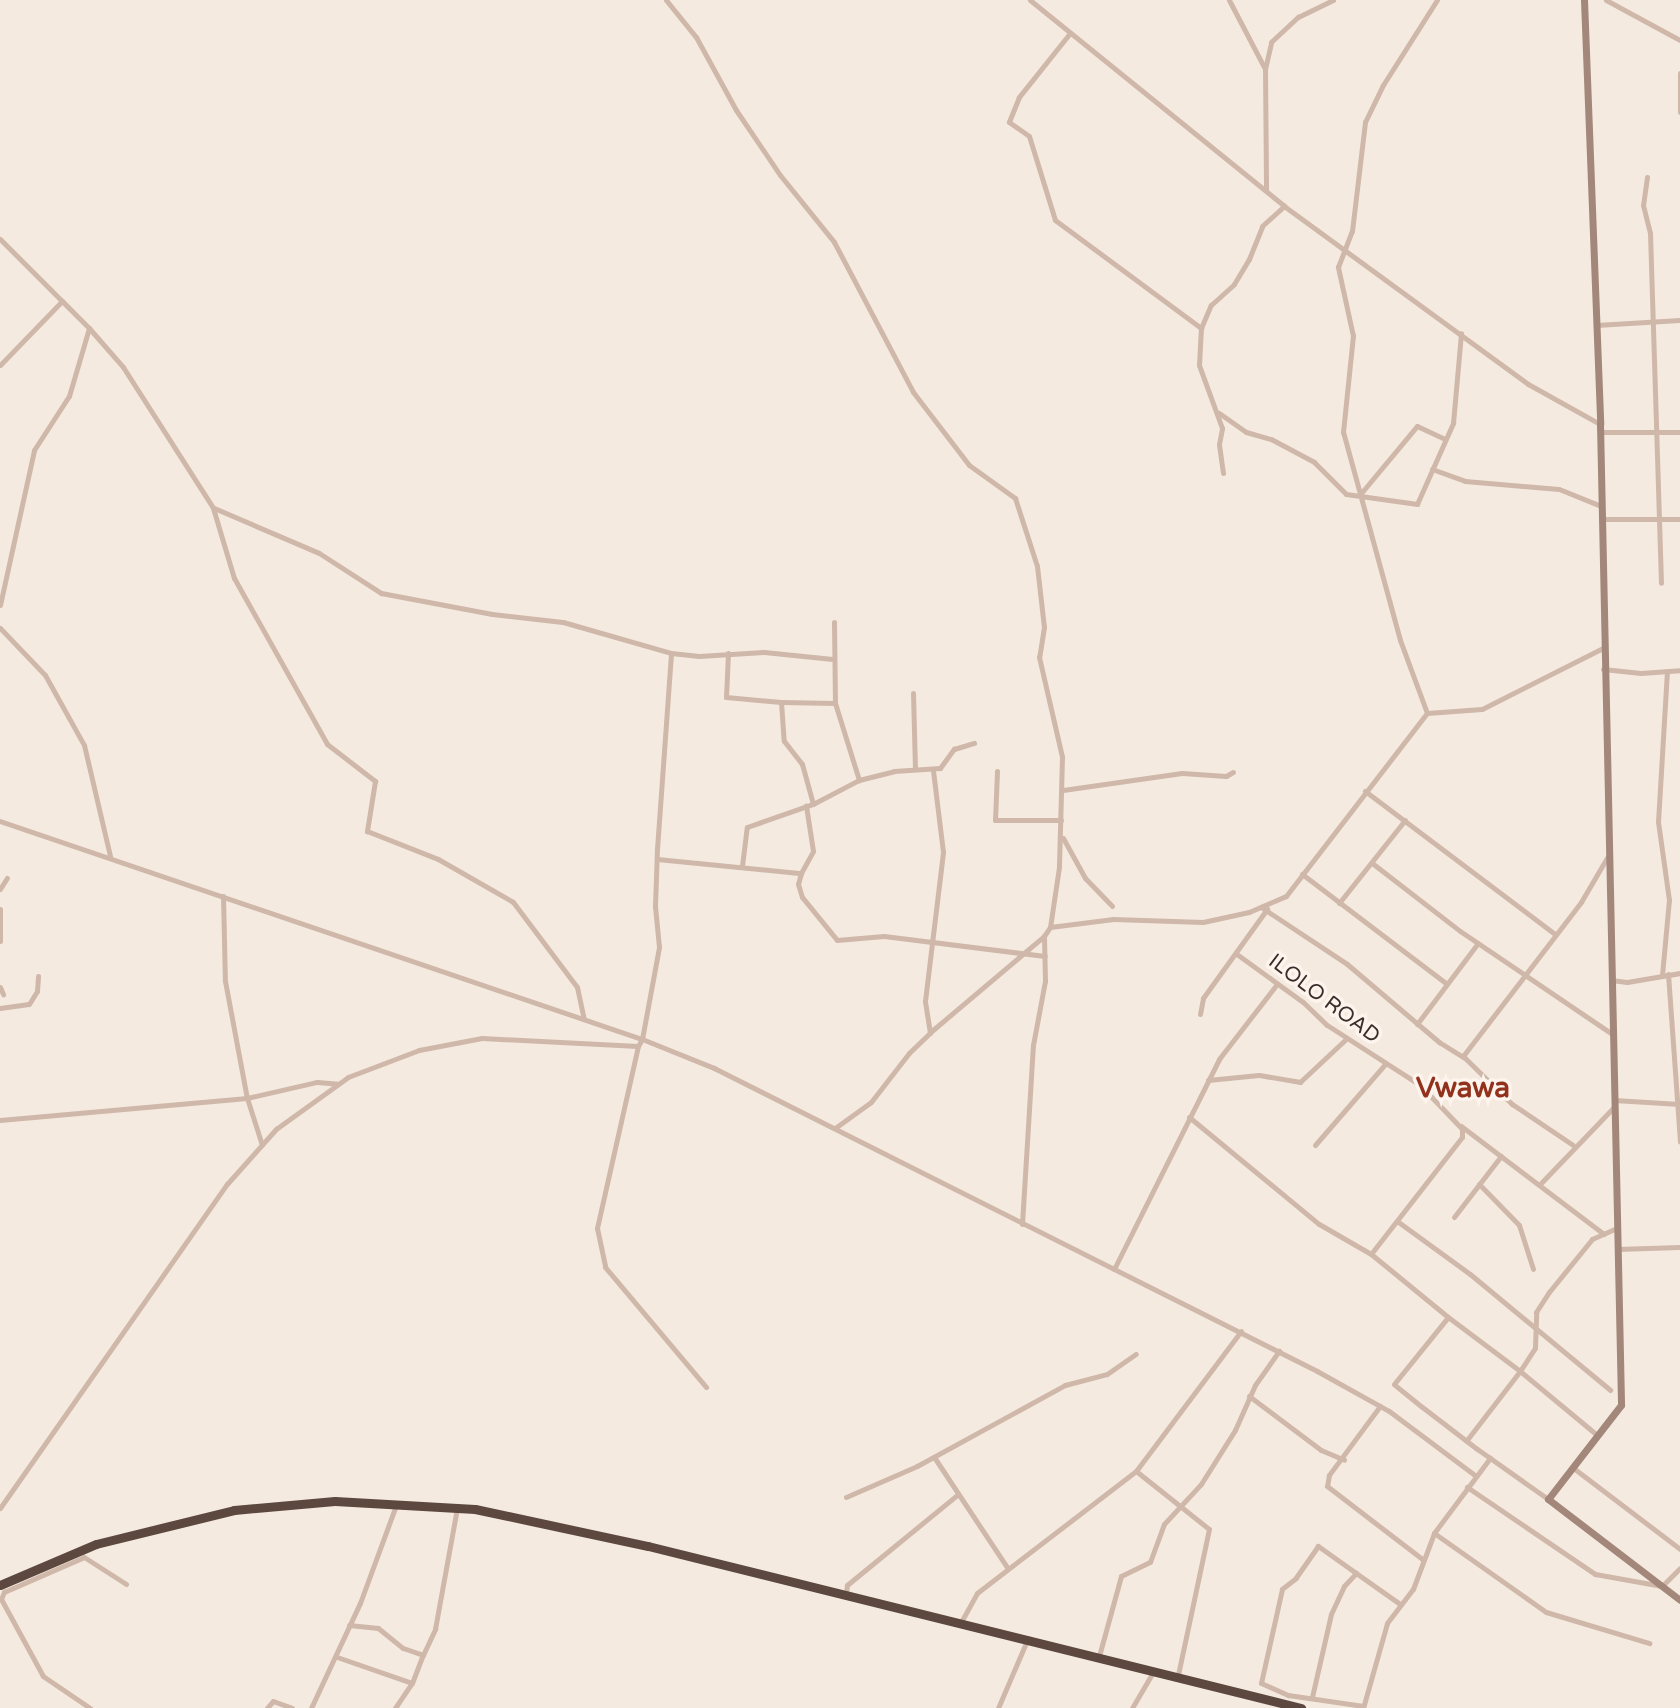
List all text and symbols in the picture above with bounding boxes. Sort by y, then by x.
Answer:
street label: ILOLO ROAD [1263,949,1385,1049]
district label: Vwawa [1416,1071,1510,1105]

